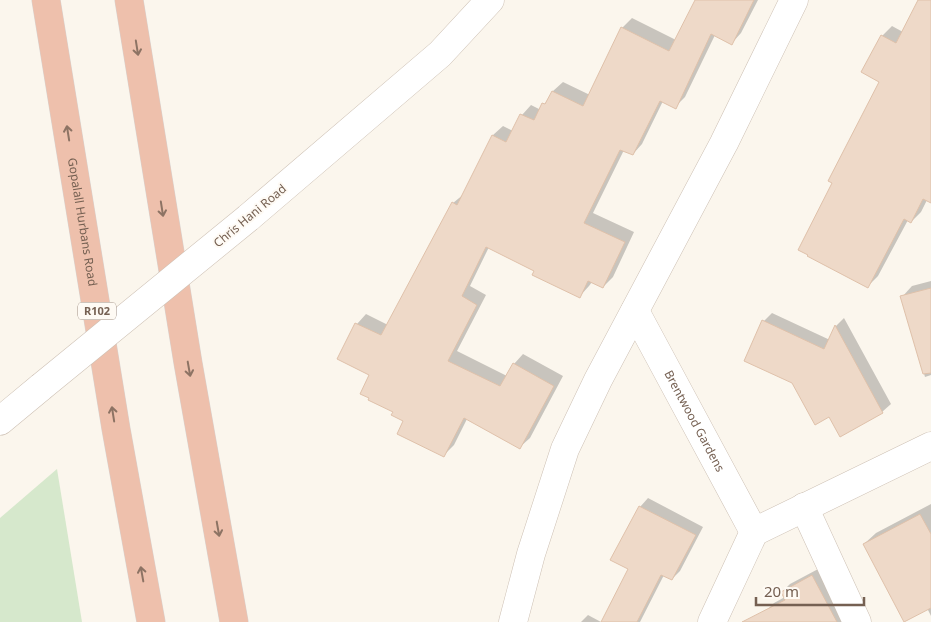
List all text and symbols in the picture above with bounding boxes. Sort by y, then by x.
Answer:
one-way arrow [132,40,142,56]
one-way arrow [62,125,72,141]
street label: Gopalall Hurbans Road [64,157,102,287]
street label: Chris Hani Road [210,180,290,251]
one-way arrow [158,200,168,216]
road number: R102 [78,302,116,320]
one-way arrow [185,360,194,376]
street label: Brentwood Gardens [660,367,729,475]
one-way arrow [108,406,118,422]
one-way arrow [213,520,223,536]
one-way arrow [137,566,147,582]
scale bar [756,574,864,606]
text: 20 m [764,581,799,601]

